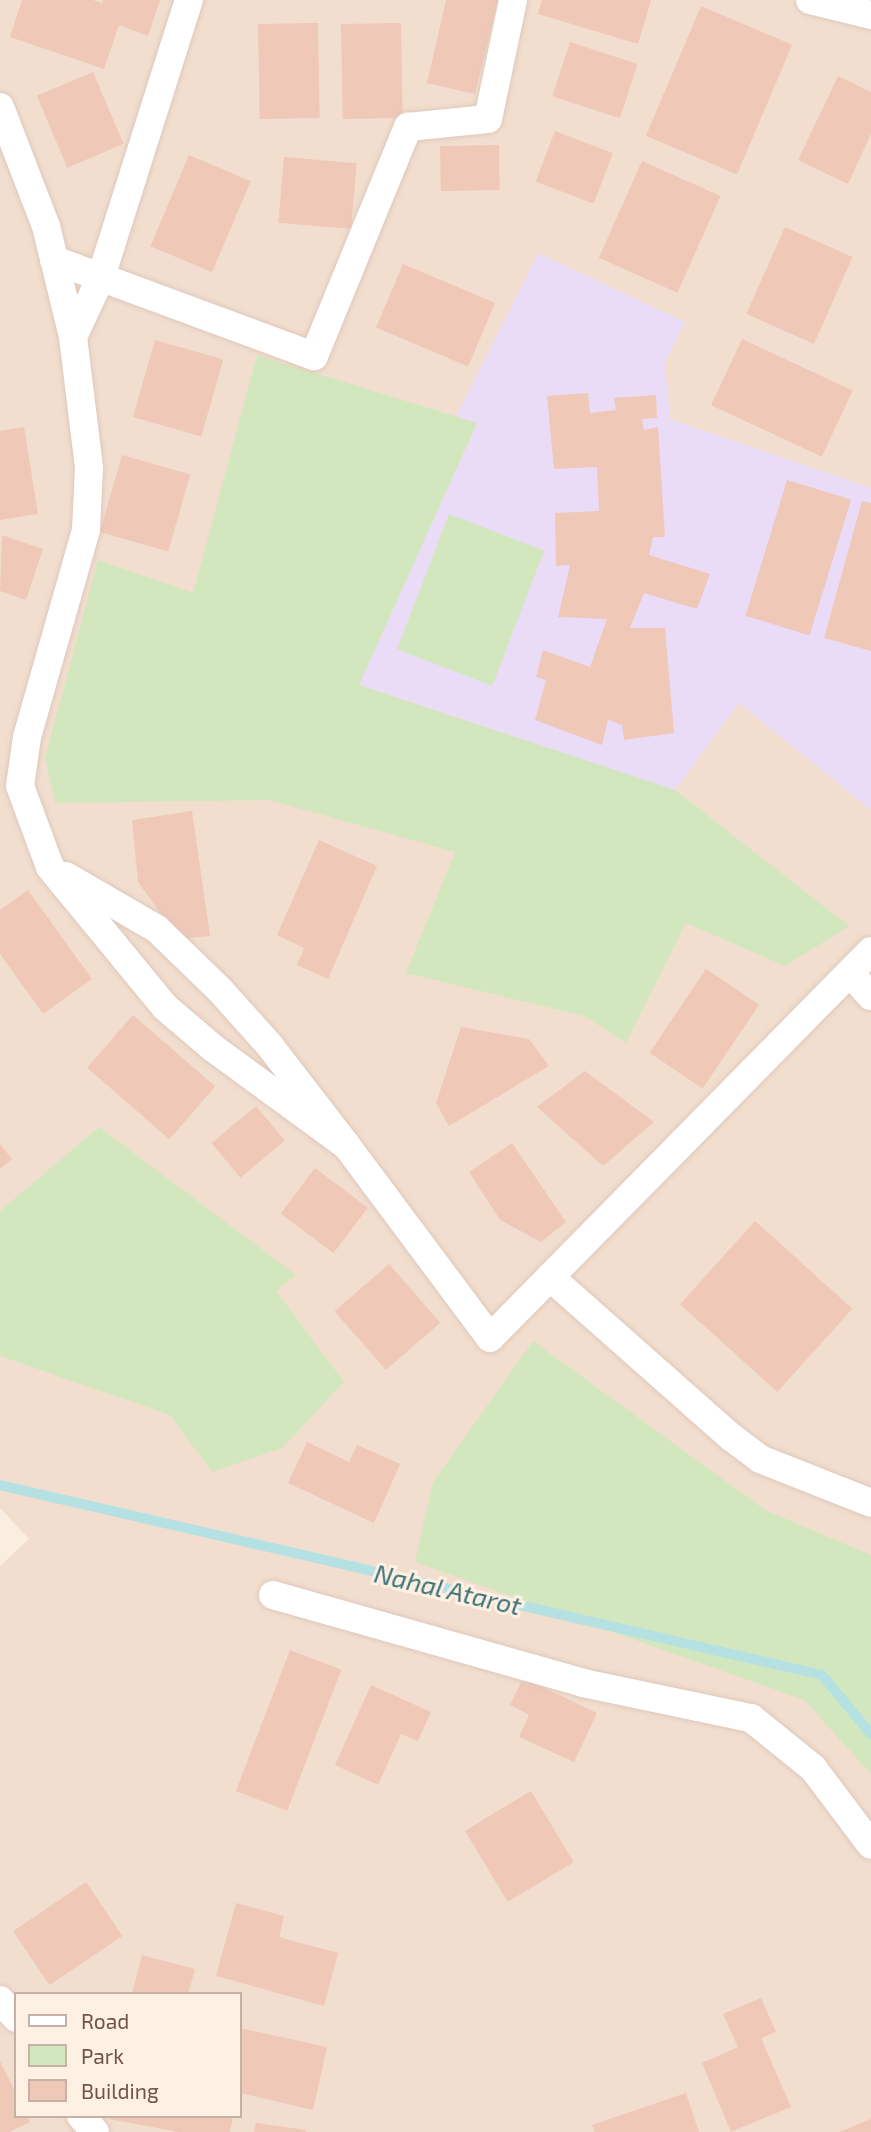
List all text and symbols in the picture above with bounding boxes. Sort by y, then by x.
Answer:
water label: Nahal Atarot [371,1557,525,1621]
legend [14,1992,242,2118]
text: Road [81,2008,129,2033]
text: Park [81,2043,124,2068]
text: Building [81,2078,159,2103]

